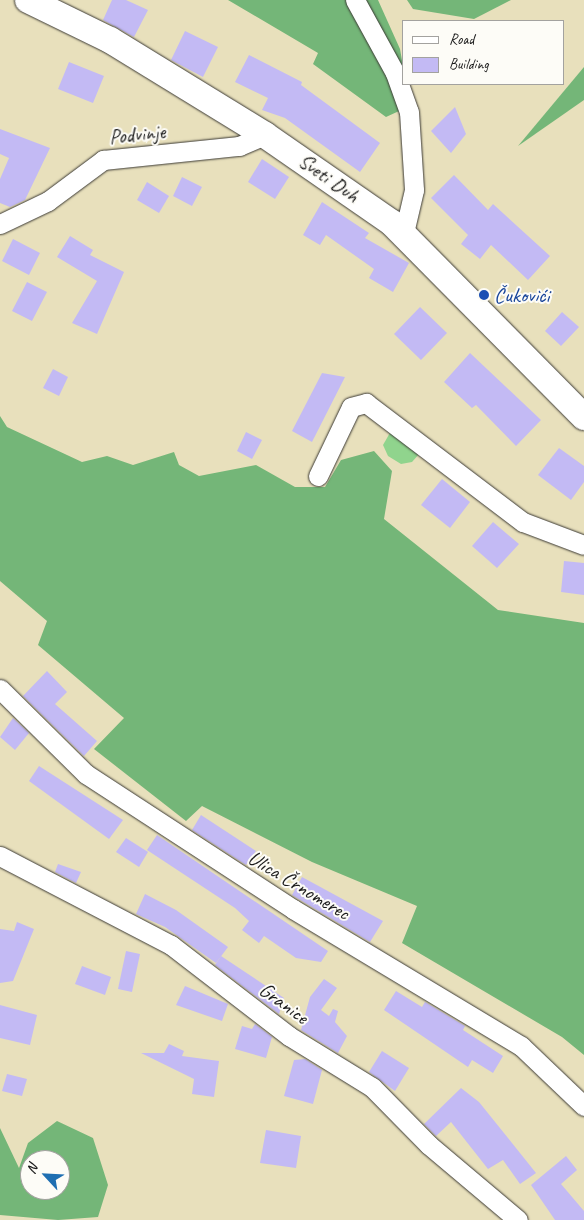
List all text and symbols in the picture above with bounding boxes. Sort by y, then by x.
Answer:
legend [402,20,564,85]
text: Road [449,30,474,49]
text: Building [449,55,488,74]
street label: Podvinje [108,119,166,149]
street label: Sveti Duh [294,148,364,208]
place label: Čukovići [494,282,549,308]
marker: Čukovići [478,289,490,301]
street label: Ulica Črnomerec [244,845,354,925]
street label: Granice [254,977,314,1029]
north arrow [20,1150,70,1200]
text: N [22,1161,41,1176]

